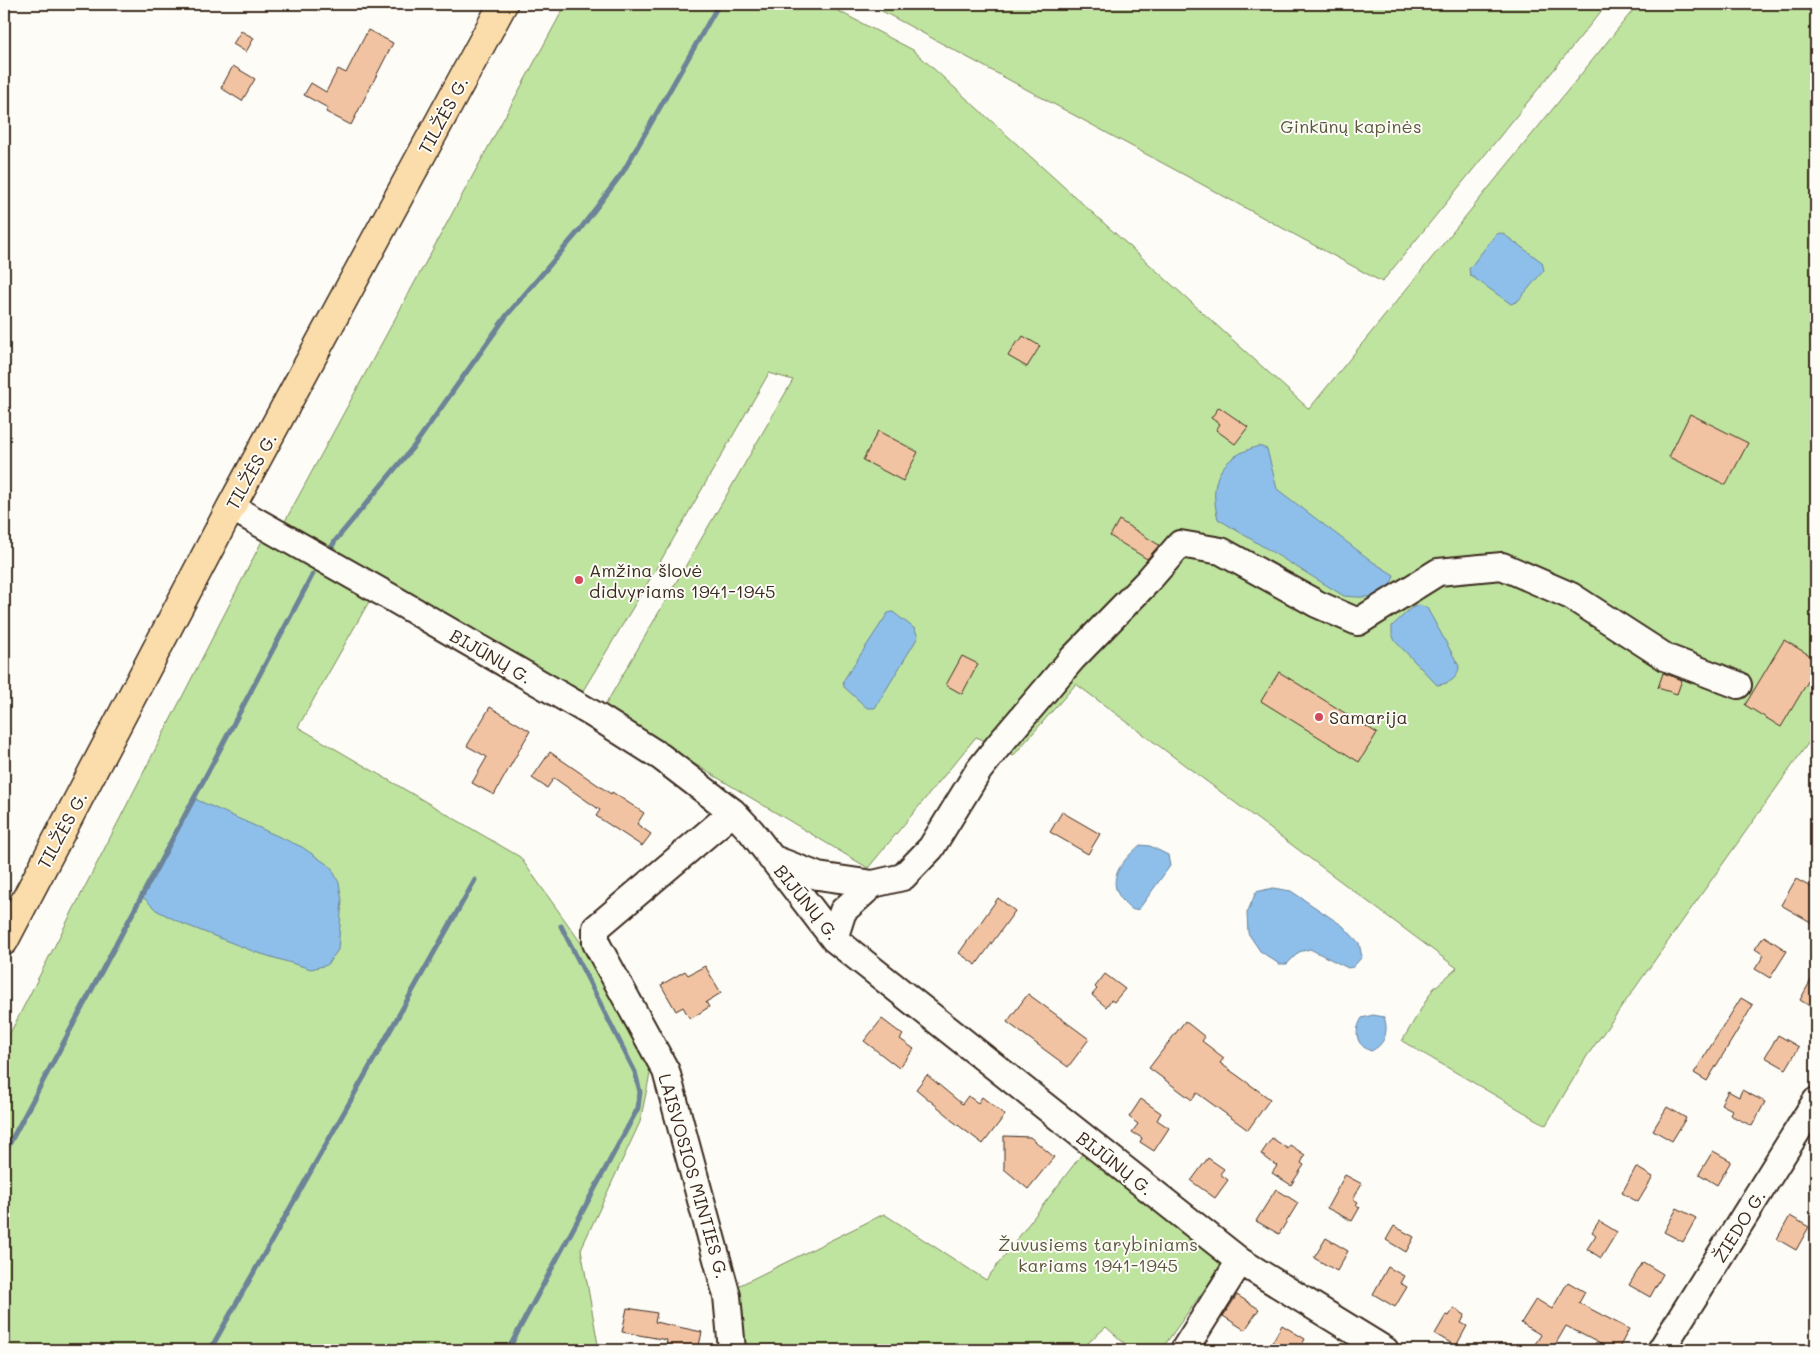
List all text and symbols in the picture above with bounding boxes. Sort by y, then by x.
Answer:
street label: TILŽĖS G. [413,72,473,158]
park label: Ginkūnų kapinės [1280,114,1422,138]
street label: TILŽĖS G. [220,428,282,514]
place label: Amžina šlovė didvyriams 1941-1945 [589,558,776,603]
marker: Amžina šlovė didvyriams 1941-1945 [573,574,585,586]
street label: BIJŪNŲ G. [446,623,536,689]
place label: Samarija [1329,705,1408,729]
marker: Samarija [1313,711,1325,723]
street label: TILŽĖS G. [32,787,92,873]
street label: BIJŪNŲ G. [769,859,845,945]
street label: LAISVOSIOS MINTIES G. [653,1071,735,1281]
street label: BIJŪNŲ G. [1072,1126,1158,1200]
street label: ŽIEDO G. [1707,1185,1771,1267]
park label: Žuvusiems tarybiniams kariams 1941-1945 [998,1232,1198,1277]

